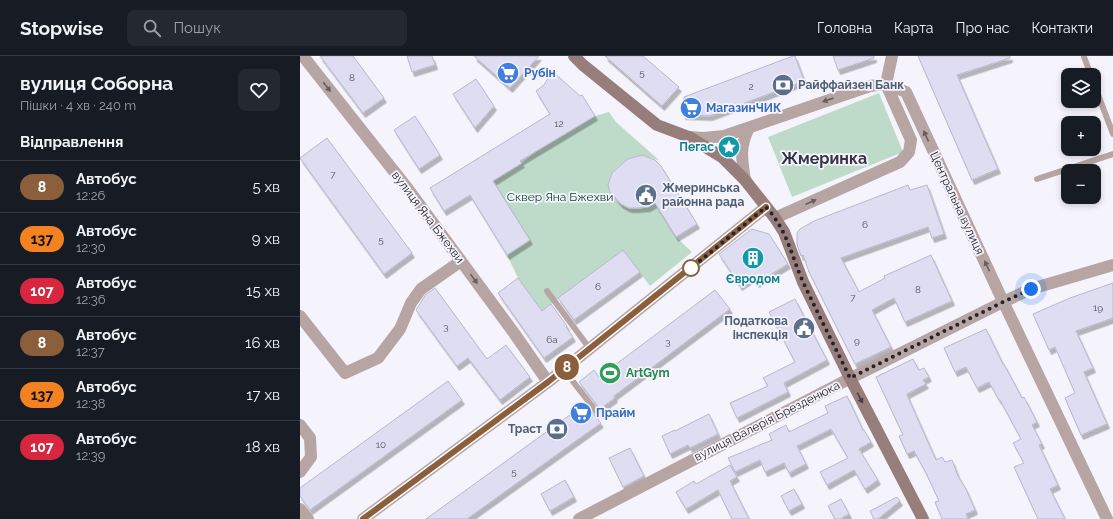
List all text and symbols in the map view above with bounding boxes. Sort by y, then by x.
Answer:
search box [127,10,407,46]
text: Stopwise [20,17,103,39]
icon: search [141,17,163,39]
text: Пошук [173,19,221,37]
text: Головна [817,20,872,36]
text: Карта [894,20,934,36]
text: Про нас [956,20,1010,36]
text: Контакти [1032,20,1093,36]
supermarket icon: Рубін [495,60,521,86]
place label: Рубін [524,66,556,80]
house number: 5 [639,67,645,78]
map controls [1061,68,1101,204]
button: layers [1061,68,1101,108]
button: heart [238,69,280,111]
text: вулиця Соборна [20,72,173,94]
house number: 8 [349,72,355,83]
bank icon: Райффайзен Банк [770,72,796,98]
place label: Райффайзен Банк [798,78,904,92]
one-way arrow [323,81,331,92]
house number: 2 [748,81,754,92]
supermarket icon: МагазинЧИК [678,95,704,121]
one-way arrow [822,97,834,103]
text: Пішки · 4 хв · 240 m [20,98,136,113]
place label: МагазинЧИК [706,101,782,115]
button: + [1061,116,1101,156]
house number: 12 [554,118,564,129]
one-way arrow [923,130,929,141]
text: Відправлення [20,133,123,151]
place icon: Пегас [716,134,742,160]
place label: Пегас [679,140,714,154]
district label: Жмеринка [781,149,867,168]
street label: Центральна вулиця [927,149,987,257]
button: − [1061,164,1101,204]
street label: вулиця Яна Бжехви [389,168,467,266]
house number: 7 [330,169,336,180]
text: Автобус [76,170,137,188]
text: 5 хв [252,178,280,196]
text: 8 [38,179,46,195]
place label: Жмеринська районна рада [662,181,744,209]
public building icon: Жмеринська районна рада [633,182,659,208]
text: 12:26 [76,188,105,203]
park label: Сквер Яна Бжехви [507,190,613,204]
one-way arrow [805,198,817,205]
house number: 6 [862,219,868,230]
text: Автобус [76,222,137,240]
text: 9 хв [252,230,280,248]
text: 137 [31,231,53,247]
house number: 5 [378,234,384,245]
text: 12:30 [76,240,106,255]
building icon: Євродом [740,245,766,271]
unlabelled marker [682,259,700,277]
one-way arrow [984,261,990,272]
place label: Євродом [726,272,780,286]
one-way arrow [470,273,478,284]
text: Автобус [76,274,137,292]
your location [1021,279,1041,299]
house number: 6 [595,281,601,292]
text: 15 хв [246,282,280,300]
text: 107 [30,283,54,299]
house number: 8 [915,284,921,295]
text: 12:36 [76,292,106,307]
house number: 7 [850,292,856,303]
house number: 19 [1093,302,1103,313]
place label: Податкова інспекція [724,314,788,342]
public building icon: Податкова інспекція [791,315,817,341]
house number: 3 [443,321,449,332]
text: Автобус [76,326,137,344]
text: 16 хв [245,334,280,352]
house number: 6а [546,334,558,345]
text: 8 [38,335,46,351]
house number: 9 [854,335,860,346]
house number: 3 [665,336,671,347]
text: 12:37 [76,344,105,359]
line badge: 8 [554,354,580,380]
text: 8 [563,359,571,375]
sports icon: ArtGym [597,360,623,386]
place label: ArtGym [626,366,670,380]
text: Автобус [76,378,137,396]
street label: вулиця Валерія Брезденюка [692,378,842,464]
text: 17 хв [246,386,280,404]
text: 137 [31,387,53,403]
one-way arrow [857,392,863,404]
text: 12:38 [76,396,105,411]
supermarket icon: Прайм [568,400,594,426]
place label: Прайм [596,406,636,420]
bank icon: Траст [544,416,570,442]
place label: Траст [508,422,542,436]
text: Автобус [76,430,137,448]
text: 18 хв [245,438,280,456]
text: 107 [30,439,54,455]
house number: 10 [376,439,386,450]
text: 12:39 [76,448,105,463]
house number: 5 [511,466,517,477]

